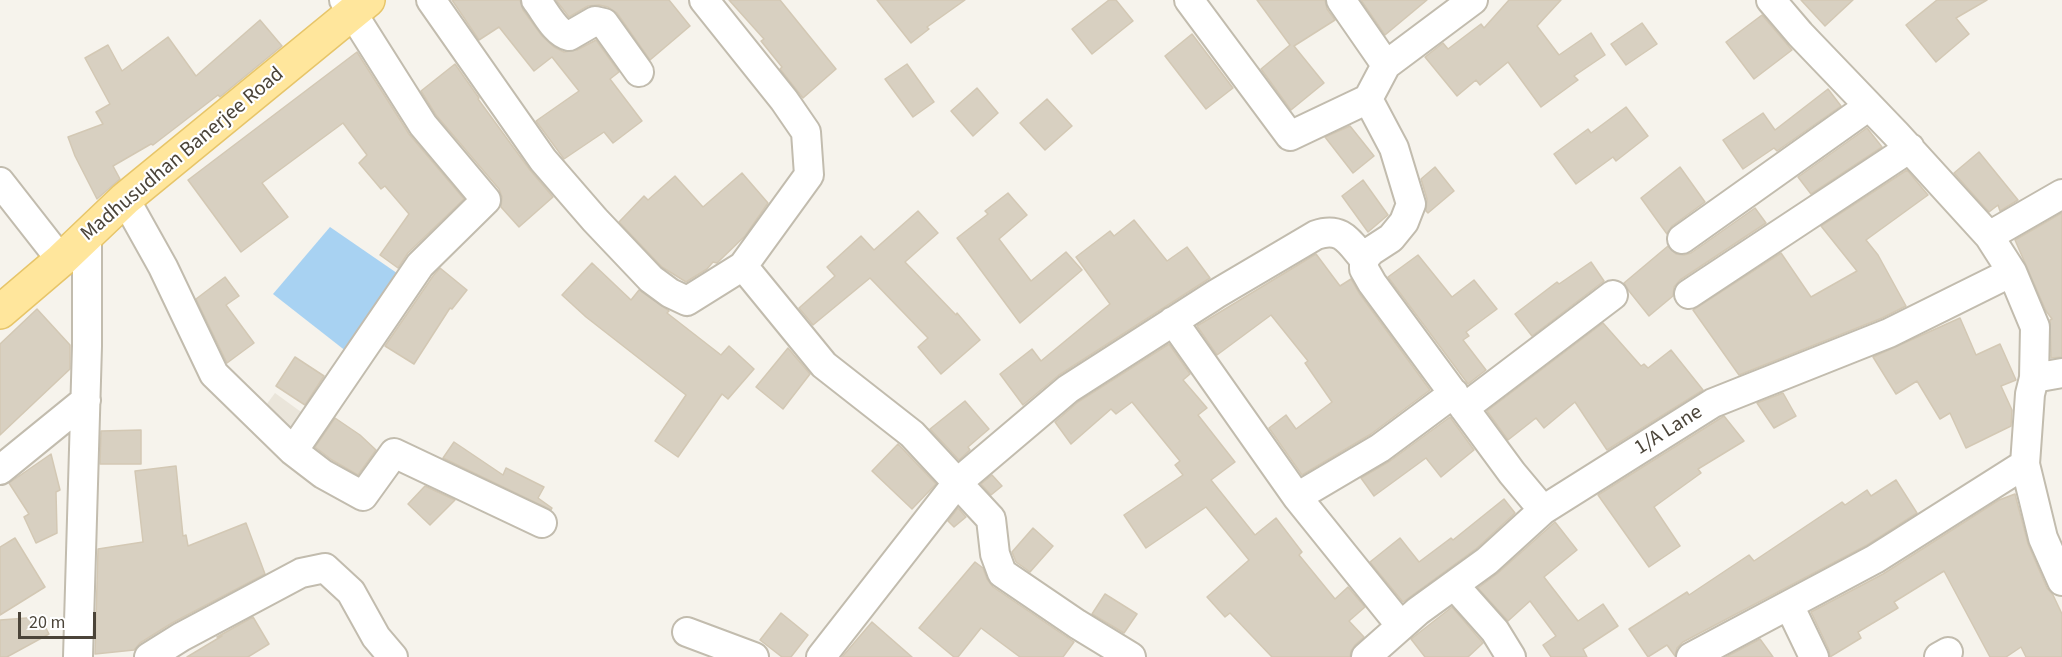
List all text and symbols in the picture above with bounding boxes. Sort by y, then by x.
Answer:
street label: Madhusudhan Banerjee Road [76,63,290,247]
street label: 1/A Lane [1630,400,1708,462]
scale bar [21,600,99,638]
text: 20 m [29,610,65,635]

